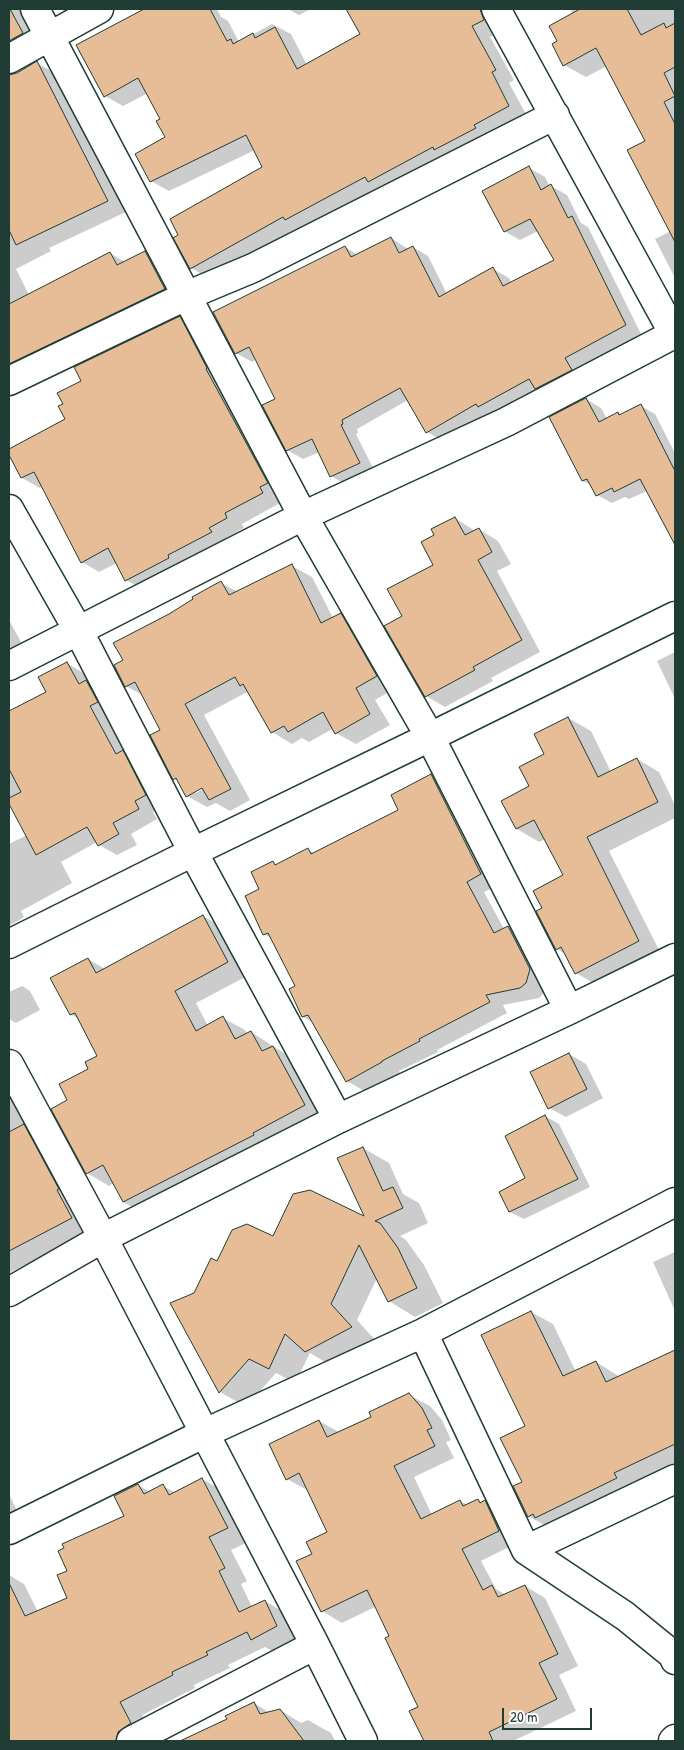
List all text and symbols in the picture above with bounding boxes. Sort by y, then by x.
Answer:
scale bar [504,1698,594,1730]
text: 20 m [510,1706,537,1727]

